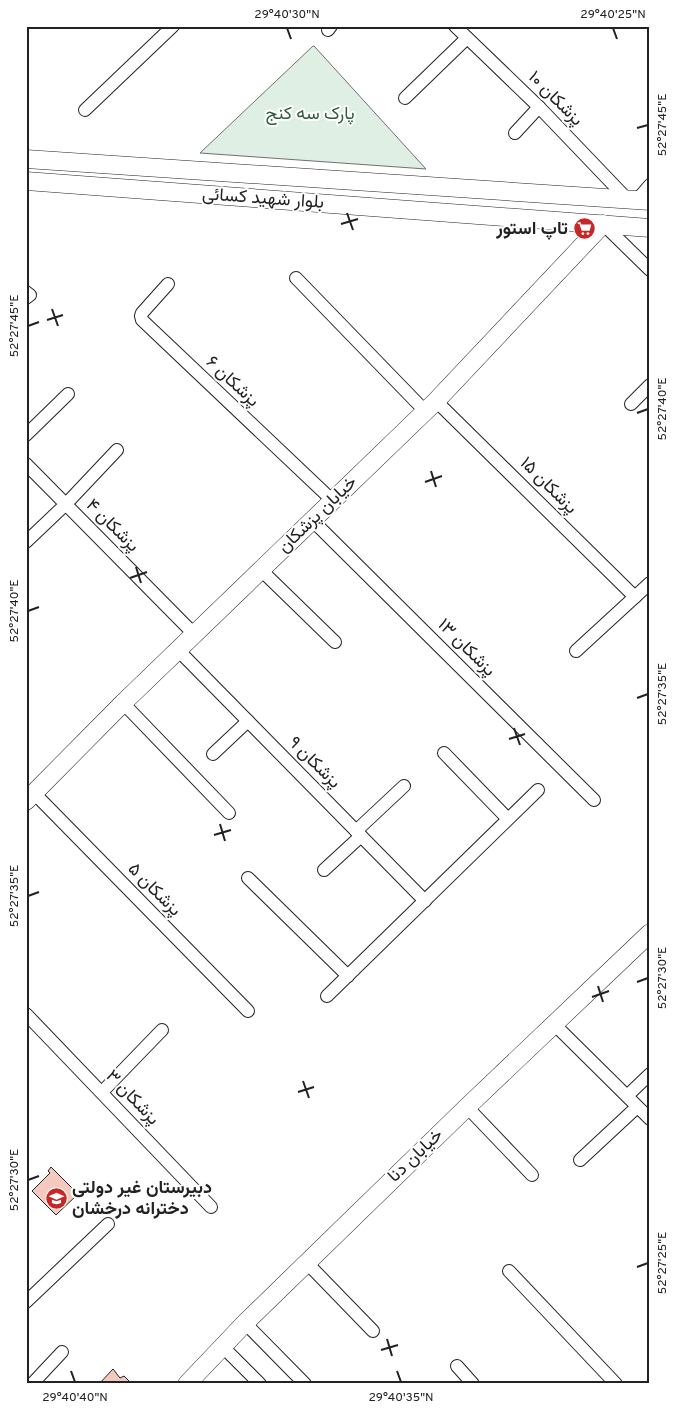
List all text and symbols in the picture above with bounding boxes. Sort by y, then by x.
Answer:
text: 29°40'30"N [254,7,320,23]
text: 29°40'25"N [580,7,646,23]
street label: ۱۰ پزشکان [522,66,588,132]
text: 52°27'45"E [655,94,671,156]
park label: پارک سه کنج [266,103,355,126]
street label: بلوار شهید کسائی [201,183,325,215]
supermarket icon: تاپ استور [572,217,596,241]
place label: تاپ استور [495,218,568,241]
text: 52°27'45"E [7,295,23,357]
street label: ۶ پزشکان [200,351,264,413]
text: 52°27'40"E [655,378,671,440]
street label: ۱۵ پزشکان [514,452,582,520]
street label: خیابان پزشکان [273,471,363,559]
street label: ۴ پزشکان [80,494,144,558]
text: 52°27'40"E [7,580,23,642]
street label: ۱۳ پزشکان [432,614,500,682]
text: 52°27'35"E [655,663,671,725]
street label: ۹ پزشکان [283,732,345,794]
street label: ۵ پزشکان [122,858,186,922]
text: 52°27'35"E [7,865,23,927]
text: 52°27'30"E [655,947,671,1009]
street label: ۳ پزشکان [100,1065,164,1131]
street label: خیابان دنا [383,1124,449,1188]
text: 52°27'30"E [7,1149,23,1211]
place label: دبیرستان غیر دولتی دخترانه درخشان [72,1177,212,1221]
school or university icon: دبیرستان غیر دولتی دخترانه درخشان [44,1186,68,1210]
text: 52°27'25"E [655,1232,671,1294]
text: 29°40'40"N [42,1390,108,1406]
text: 29°40'35"N [368,1390,434,1406]

